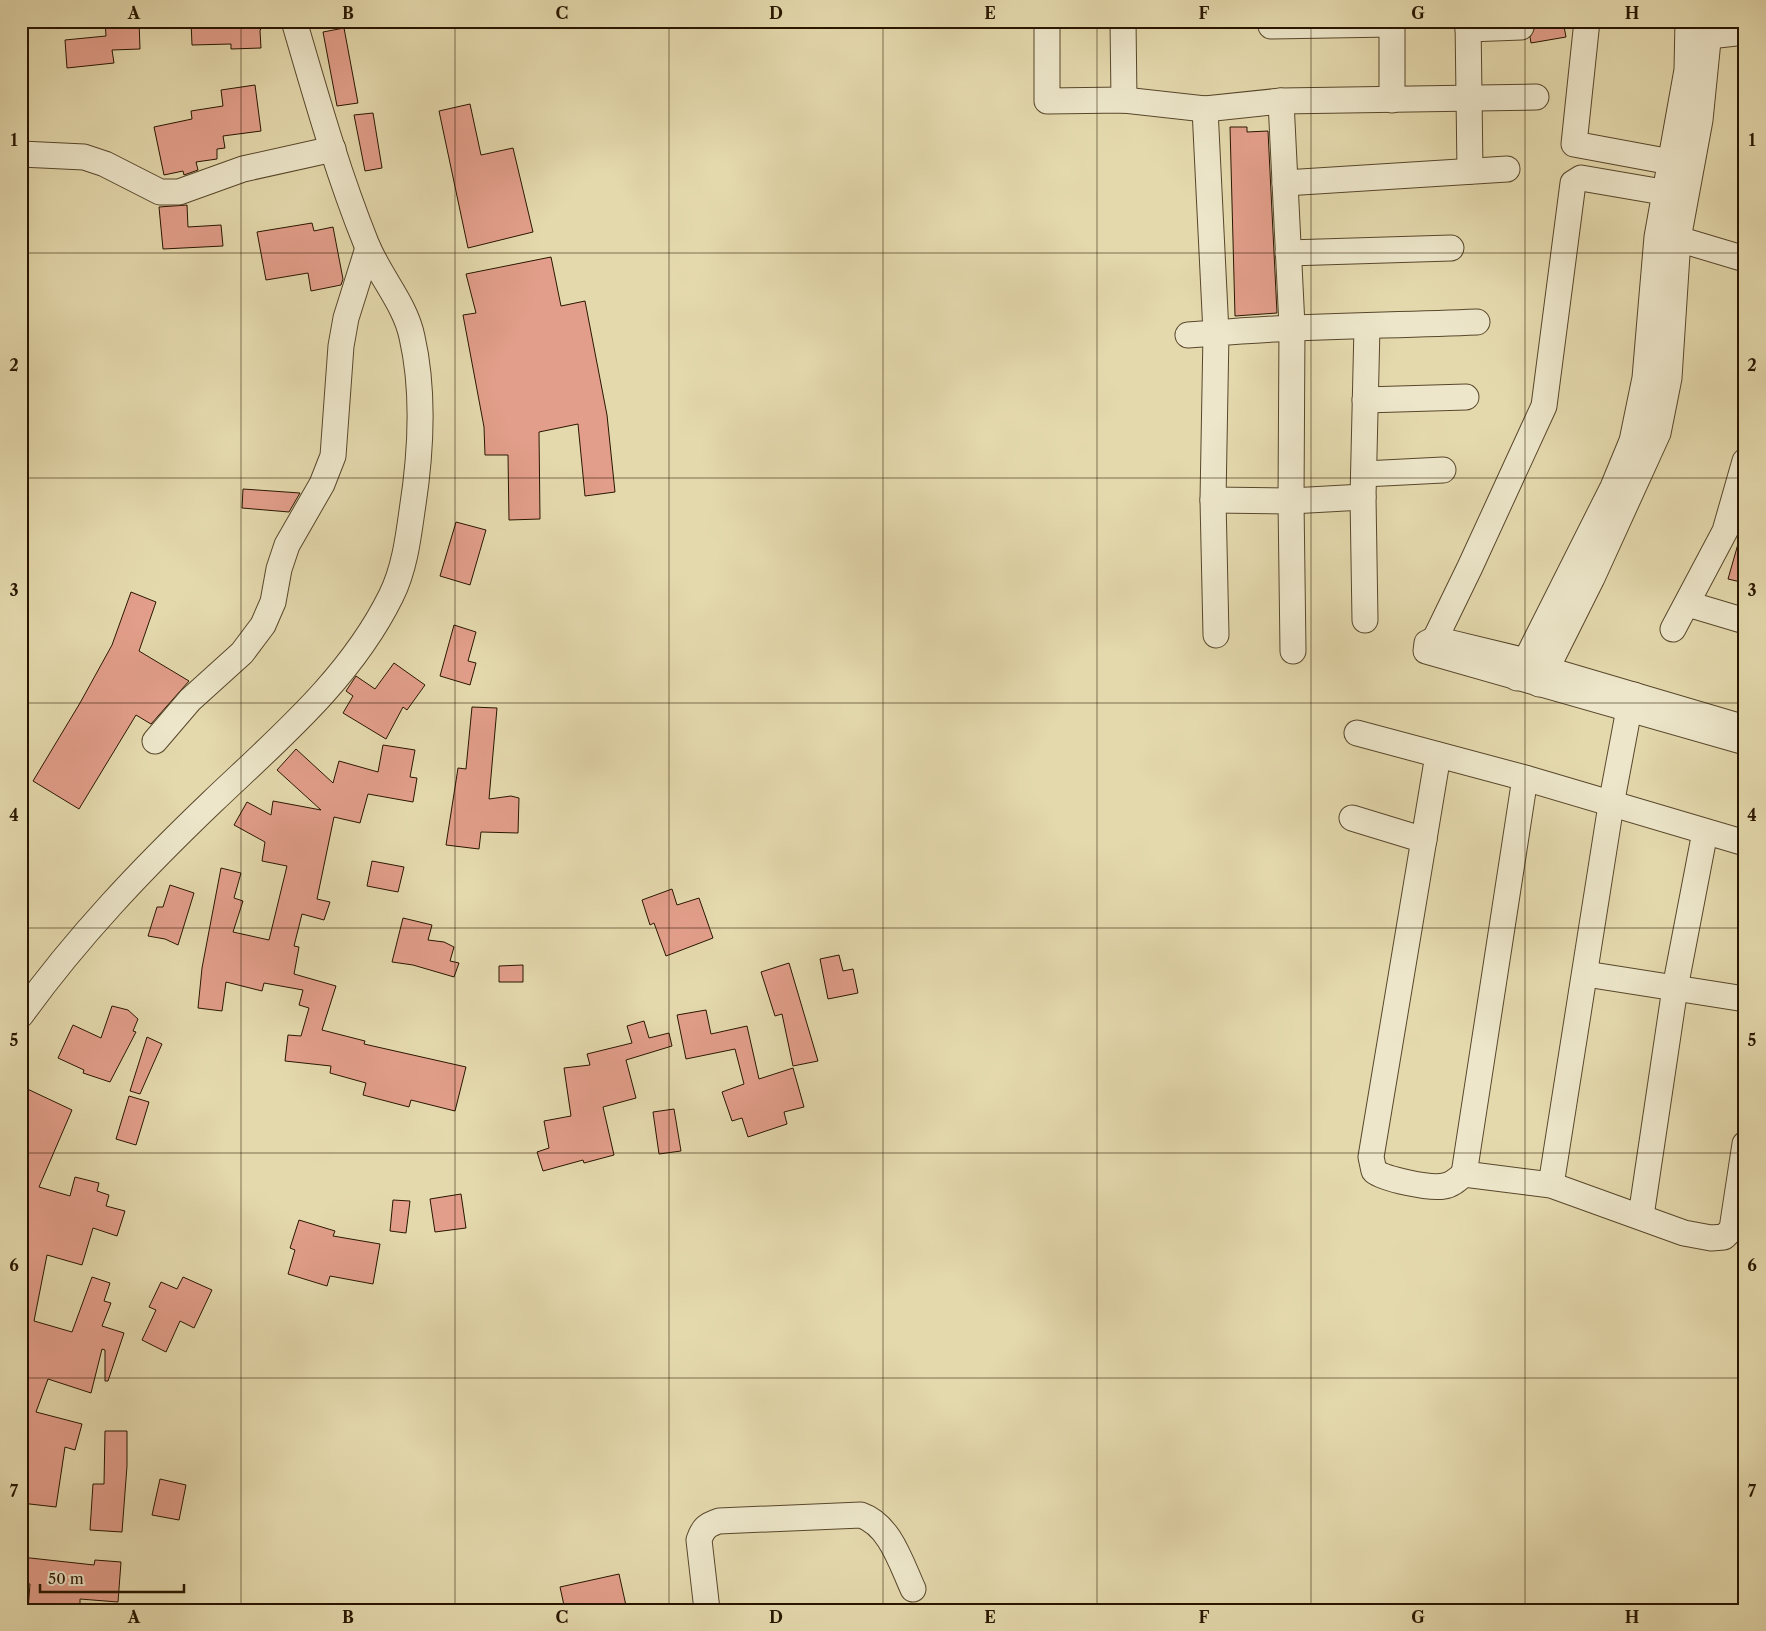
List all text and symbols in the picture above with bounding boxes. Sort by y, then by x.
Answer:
text: A [127,3,141,23]
text: B [342,3,354,23]
text: C [556,3,568,23]
text: D [769,3,783,23]
text: E [984,3,996,23]
text: F [1199,3,1210,23]
text: G [1411,3,1425,23]
text: H [1625,3,1639,23]
text: 1 [10,130,18,150]
text: 1 [1748,130,1756,150]
text: 2 [9,355,19,375]
text: 2 [1747,355,1757,375]
text: 3 [9,580,19,600]
text: 3 [1747,580,1757,600]
text: 4 [9,805,19,825]
text: 4 [1747,805,1757,825]
text: 5 [10,1030,19,1050]
text: 5 [1748,1030,1757,1050]
text: 6 [9,1255,19,1275]
text: 6 [1747,1255,1757,1275]
text: 7 [10,1481,19,1501]
text: 7 [1748,1481,1757,1501]
scale bar [40,1561,184,1593]
text: 50 m [48,1569,84,1588]
text: A [127,1607,141,1627]
text: B [342,1607,354,1627]
text: C [556,1607,568,1627]
text: D [769,1607,783,1627]
text: E [984,1607,996,1627]
text: F [1199,1607,1210,1627]
text: G [1411,1607,1425,1627]
text: H [1625,1607,1639,1627]

